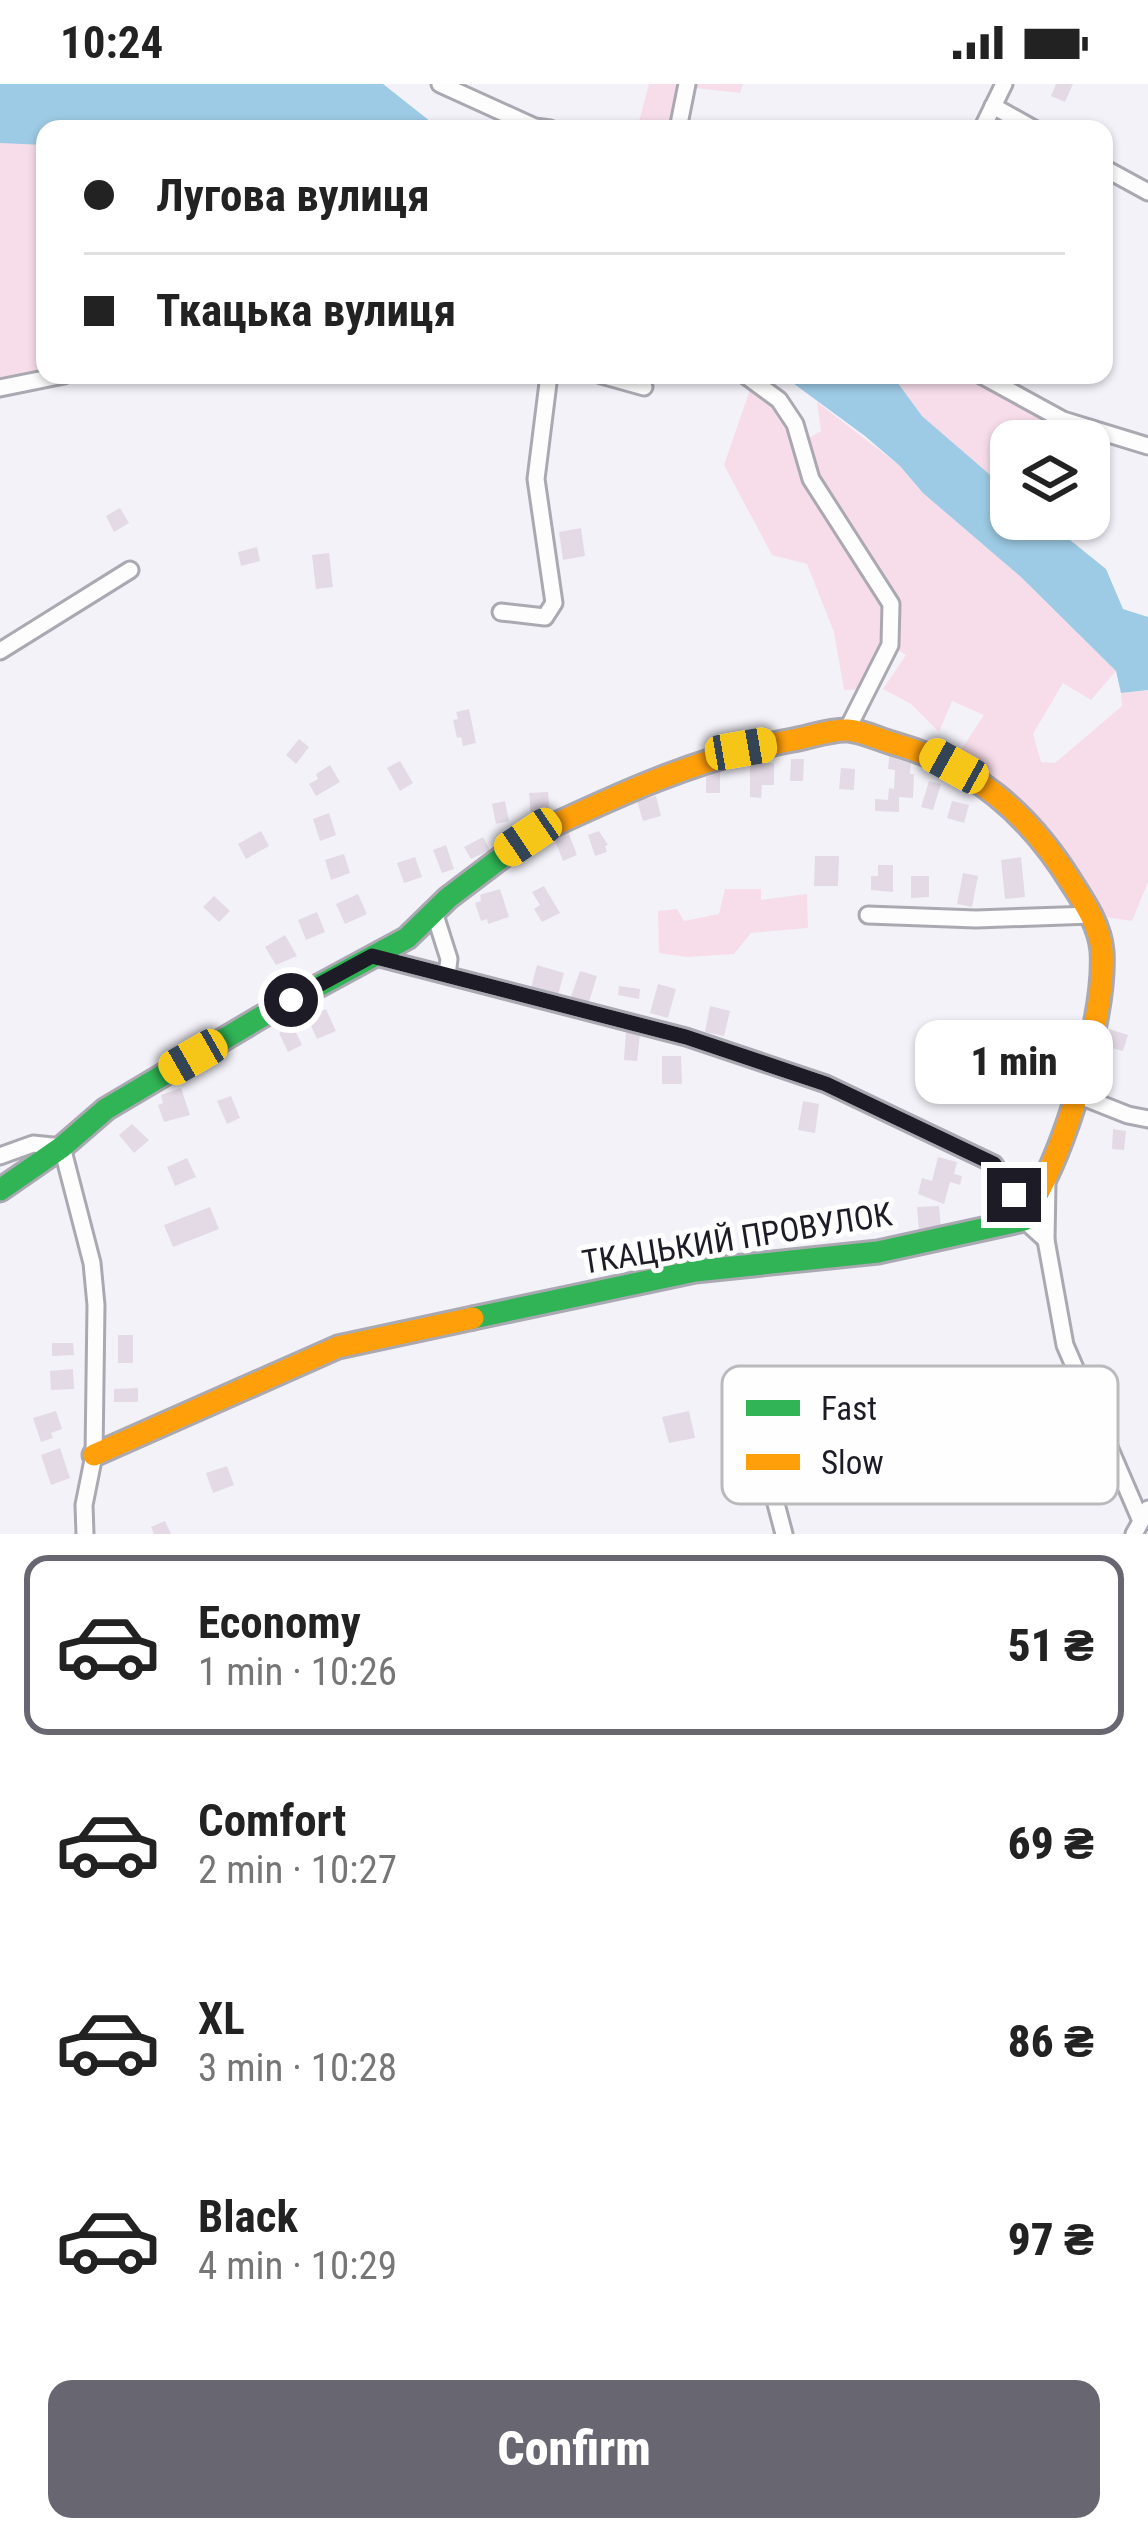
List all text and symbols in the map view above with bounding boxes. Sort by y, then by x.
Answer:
text: 10:24 [60,16,163,69]
text: Лугова вулиця [156,169,430,222]
text: Ткацька вулиця [156,284,456,337]
map controls [990,420,1110,540]
button: layers [990,420,1110,540]
car [702,725,780,773]
car [914,733,994,799]
car [488,802,568,872]
route start [264,973,318,1027]
callout: 1 min [915,1021,1113,1105]
car [153,1023,233,1091]
text: 1 min [971,1039,1057,1085]
route end [987,1168,1041,1222]
street label: ТКАЦЬКИЙ ПРОВУЛОК [579,1194,895,1282]
legend [722,1366,1118,1504]
text: Fast [821,1389,877,1428]
text: Slow [821,1443,884,1482]
icon: car [54,1591,162,1699]
text: Economy [198,1596,361,1649]
text: 51 ₴ [1008,1619,1094,1672]
text: 1 min · 10:26 [198,1649,397,1695]
icon: car [54,1789,162,1897]
text: Comfort [198,1794,346,1847]
text: 69 ₴ [1008,1817,1094,1870]
text: 2 min · 10:27 [198,1847,397,1893]
icon: car [54,1987,162,2095]
text: XL [198,1992,245,2045]
text: 86 ₴ [1008,2015,1094,2068]
text: 3 min · 10:28 [198,2045,397,2091]
icon: car [54,2185,162,2293]
text: Black [198,2190,298,2243]
text: 97 ₴ [1008,2213,1094,2266]
text: 4 min · 10:29 [198,2243,397,2289]
button: Confirm [48,2380,1100,2518]

